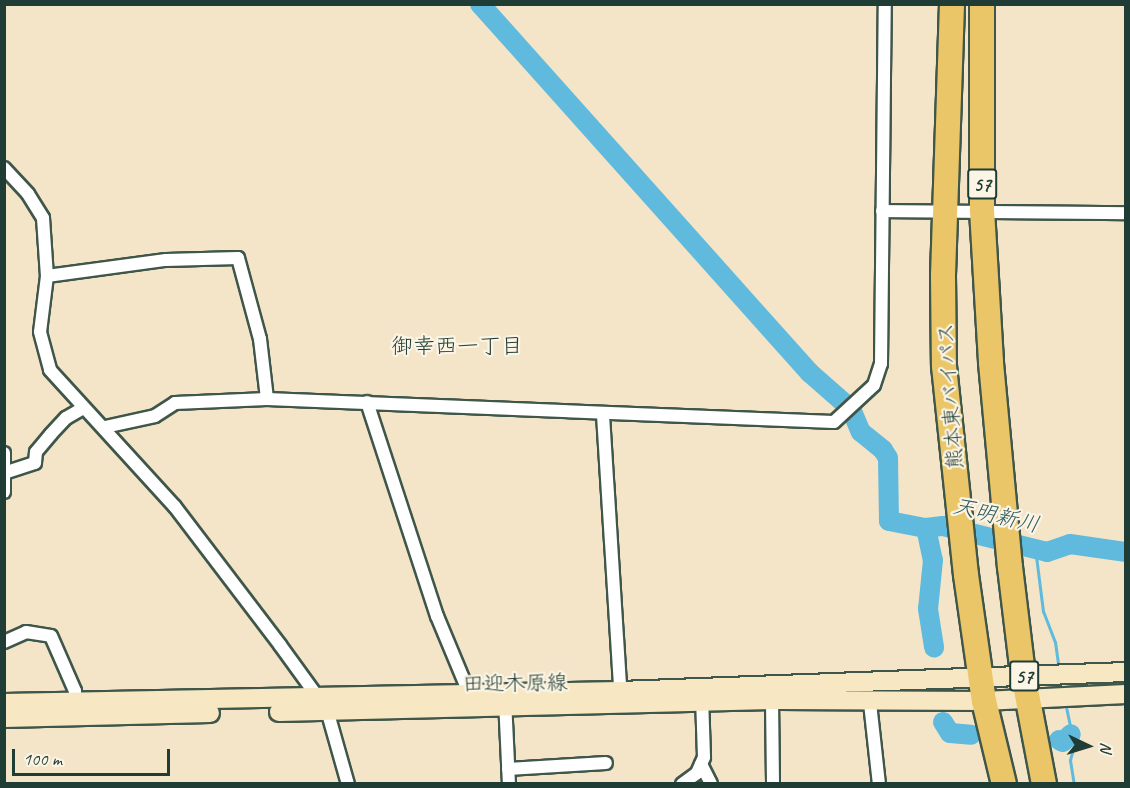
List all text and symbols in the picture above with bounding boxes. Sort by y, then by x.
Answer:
road number: 57 [967,167,997,201]
street label: 熊本東バイパス [932,322,968,470]
district label: 御幸西一丁目 [391,334,523,360]
water label: 天明新川 [950,493,1042,539]
road number: 57 [1009,659,1039,693]
street label: 田迎木原線 [462,669,568,697]
north arrow [1058,716,1118,776]
scale bar [15,737,172,775]
text: N [1096,742,1116,753]
text: 100 m [23,748,62,770]

